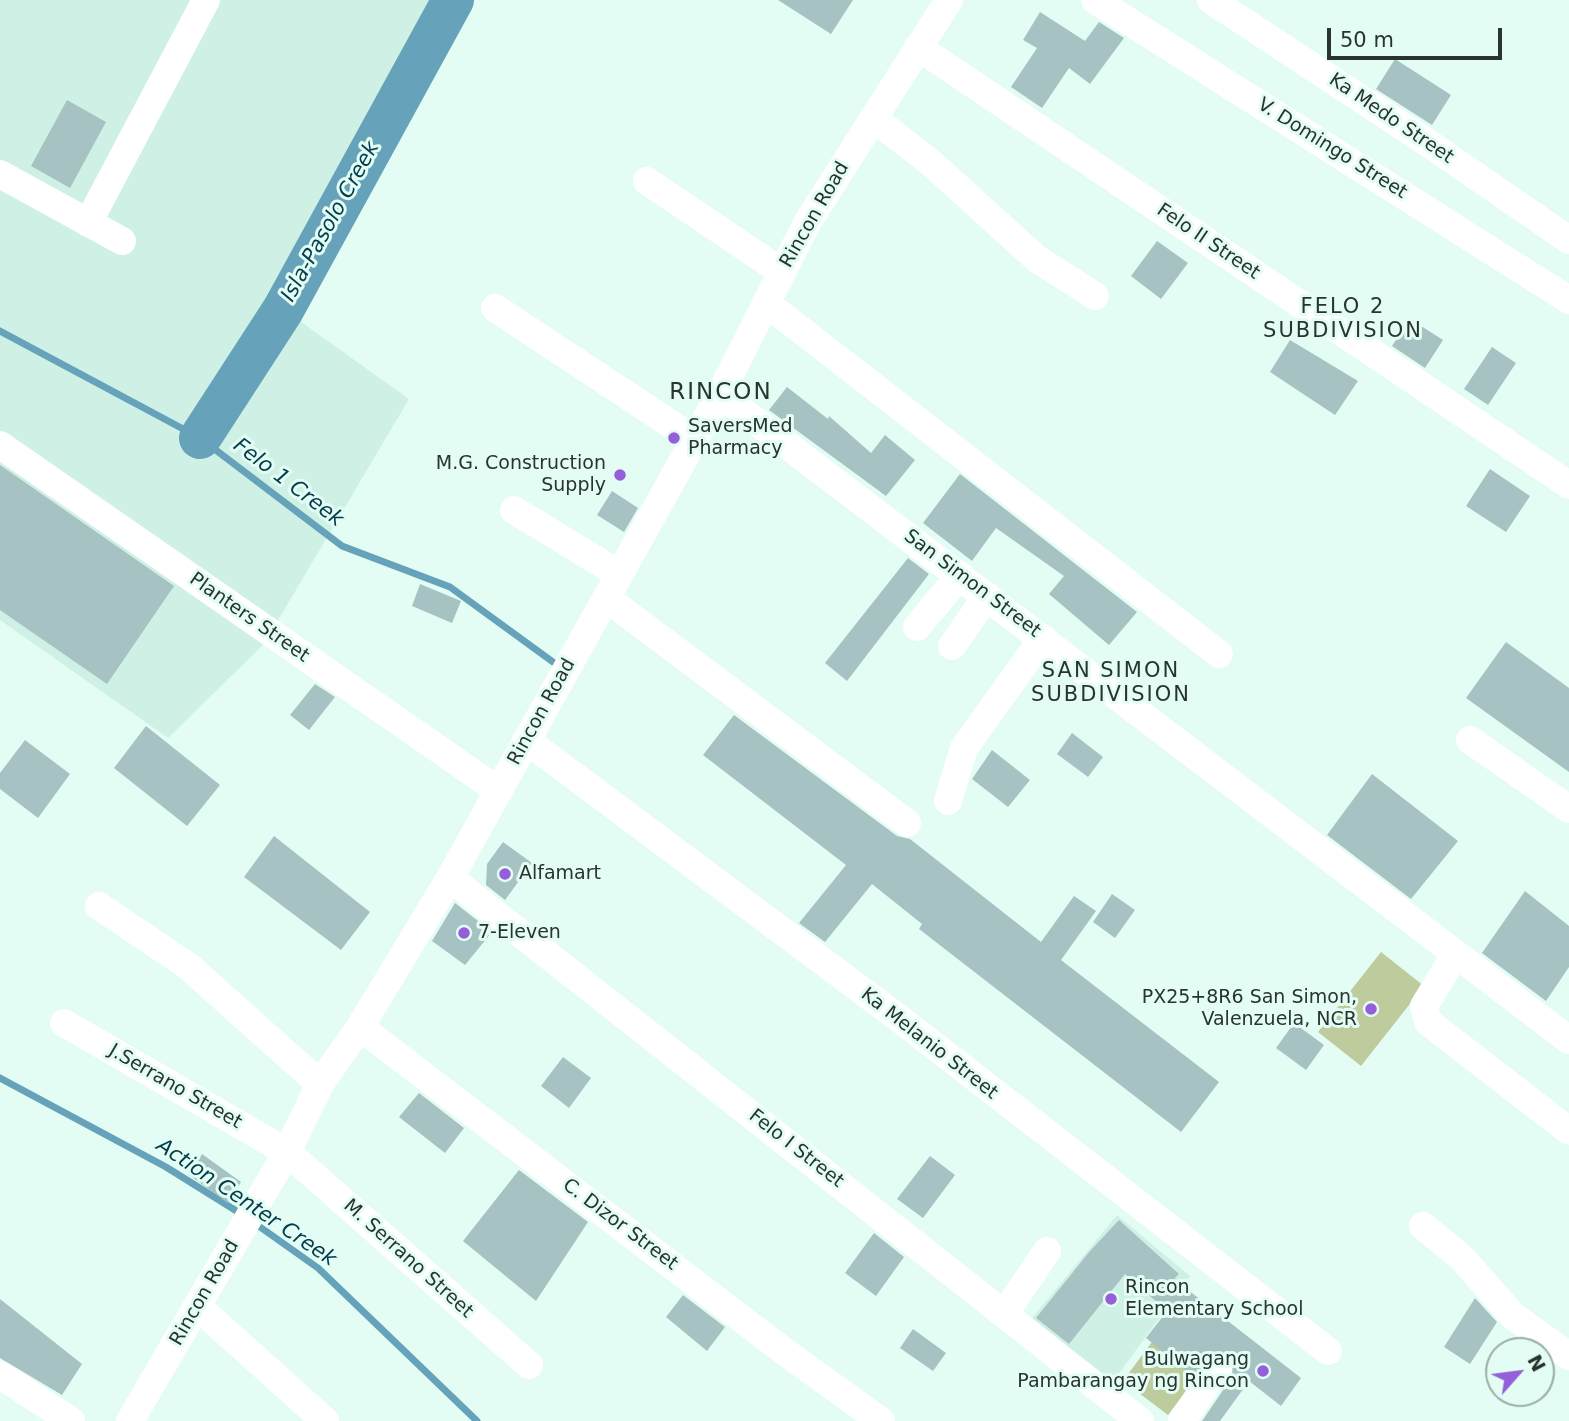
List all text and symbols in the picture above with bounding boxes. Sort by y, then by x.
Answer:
scale bar [1331,14,1506,58]
text: 50 m [1340,28,1394,52]
street label: Ka Medo Street [1324,69,1458,169]
street label: V. Domingo Street [1253,94,1411,204]
water label: Isla-Pasolo Creek [276,137,386,307]
street label: Rincon Road [776,158,854,272]
street label: Felo II Street [1152,199,1264,285]
district label: FELO 2 SUBDIVISION [1264,295,1422,345]
district label: RINCON [670,379,772,407]
place label: SaversMed Pharmacy [688,416,792,460]
marker: SaversMed Pharmacy [666,430,682,446]
water label: Felo 1 Creek [228,433,348,533]
place label: M.G. Construction Supply [436,453,606,497]
marker: M.G. Construction Supply [612,467,628,483]
street label: San Simon Street [899,525,1045,643]
street label: Planters Street [185,568,313,668]
street label: Rincon Road [503,655,581,769]
district label: SAN SIMON SUBDIVISION [1032,659,1190,709]
place label: Alfamart [519,863,601,885]
marker: Alfamart [497,866,513,882]
place label: 7-Eleven [478,922,561,944]
marker: 7-Eleven [456,925,472,941]
street label: Ka Melanio Street [856,983,1002,1105]
place label: PX25+8R6 San Simon, Valenzuela, NCR [1142,987,1357,1031]
marker: PX25+8R6 San Simon, Valenzuela, NCR [1363,1001,1379,1017]
street label: J.Serrano Street [104,1040,246,1134]
street label: Felo Ⅰ Street [744,1105,848,1193]
water label: Action Center Creek [151,1133,341,1273]
street label: C. Dizor Street [558,1174,682,1276]
street label: M. Serrano Street [338,1195,478,1323]
street label: Rincon Road [166,1236,244,1350]
place label: Rincon Elementary School [1125,1277,1303,1321]
marker: Rincon Elementary School [1103,1291,1119,1307]
north arrow [1485,1337,1555,1407]
place label: Bulwagang Pambarangay ng Rincon [1017,1349,1249,1393]
text: N [1523,1351,1550,1375]
marker: Bulwagang Pambarangay ng Rincon [1255,1363,1271,1379]

